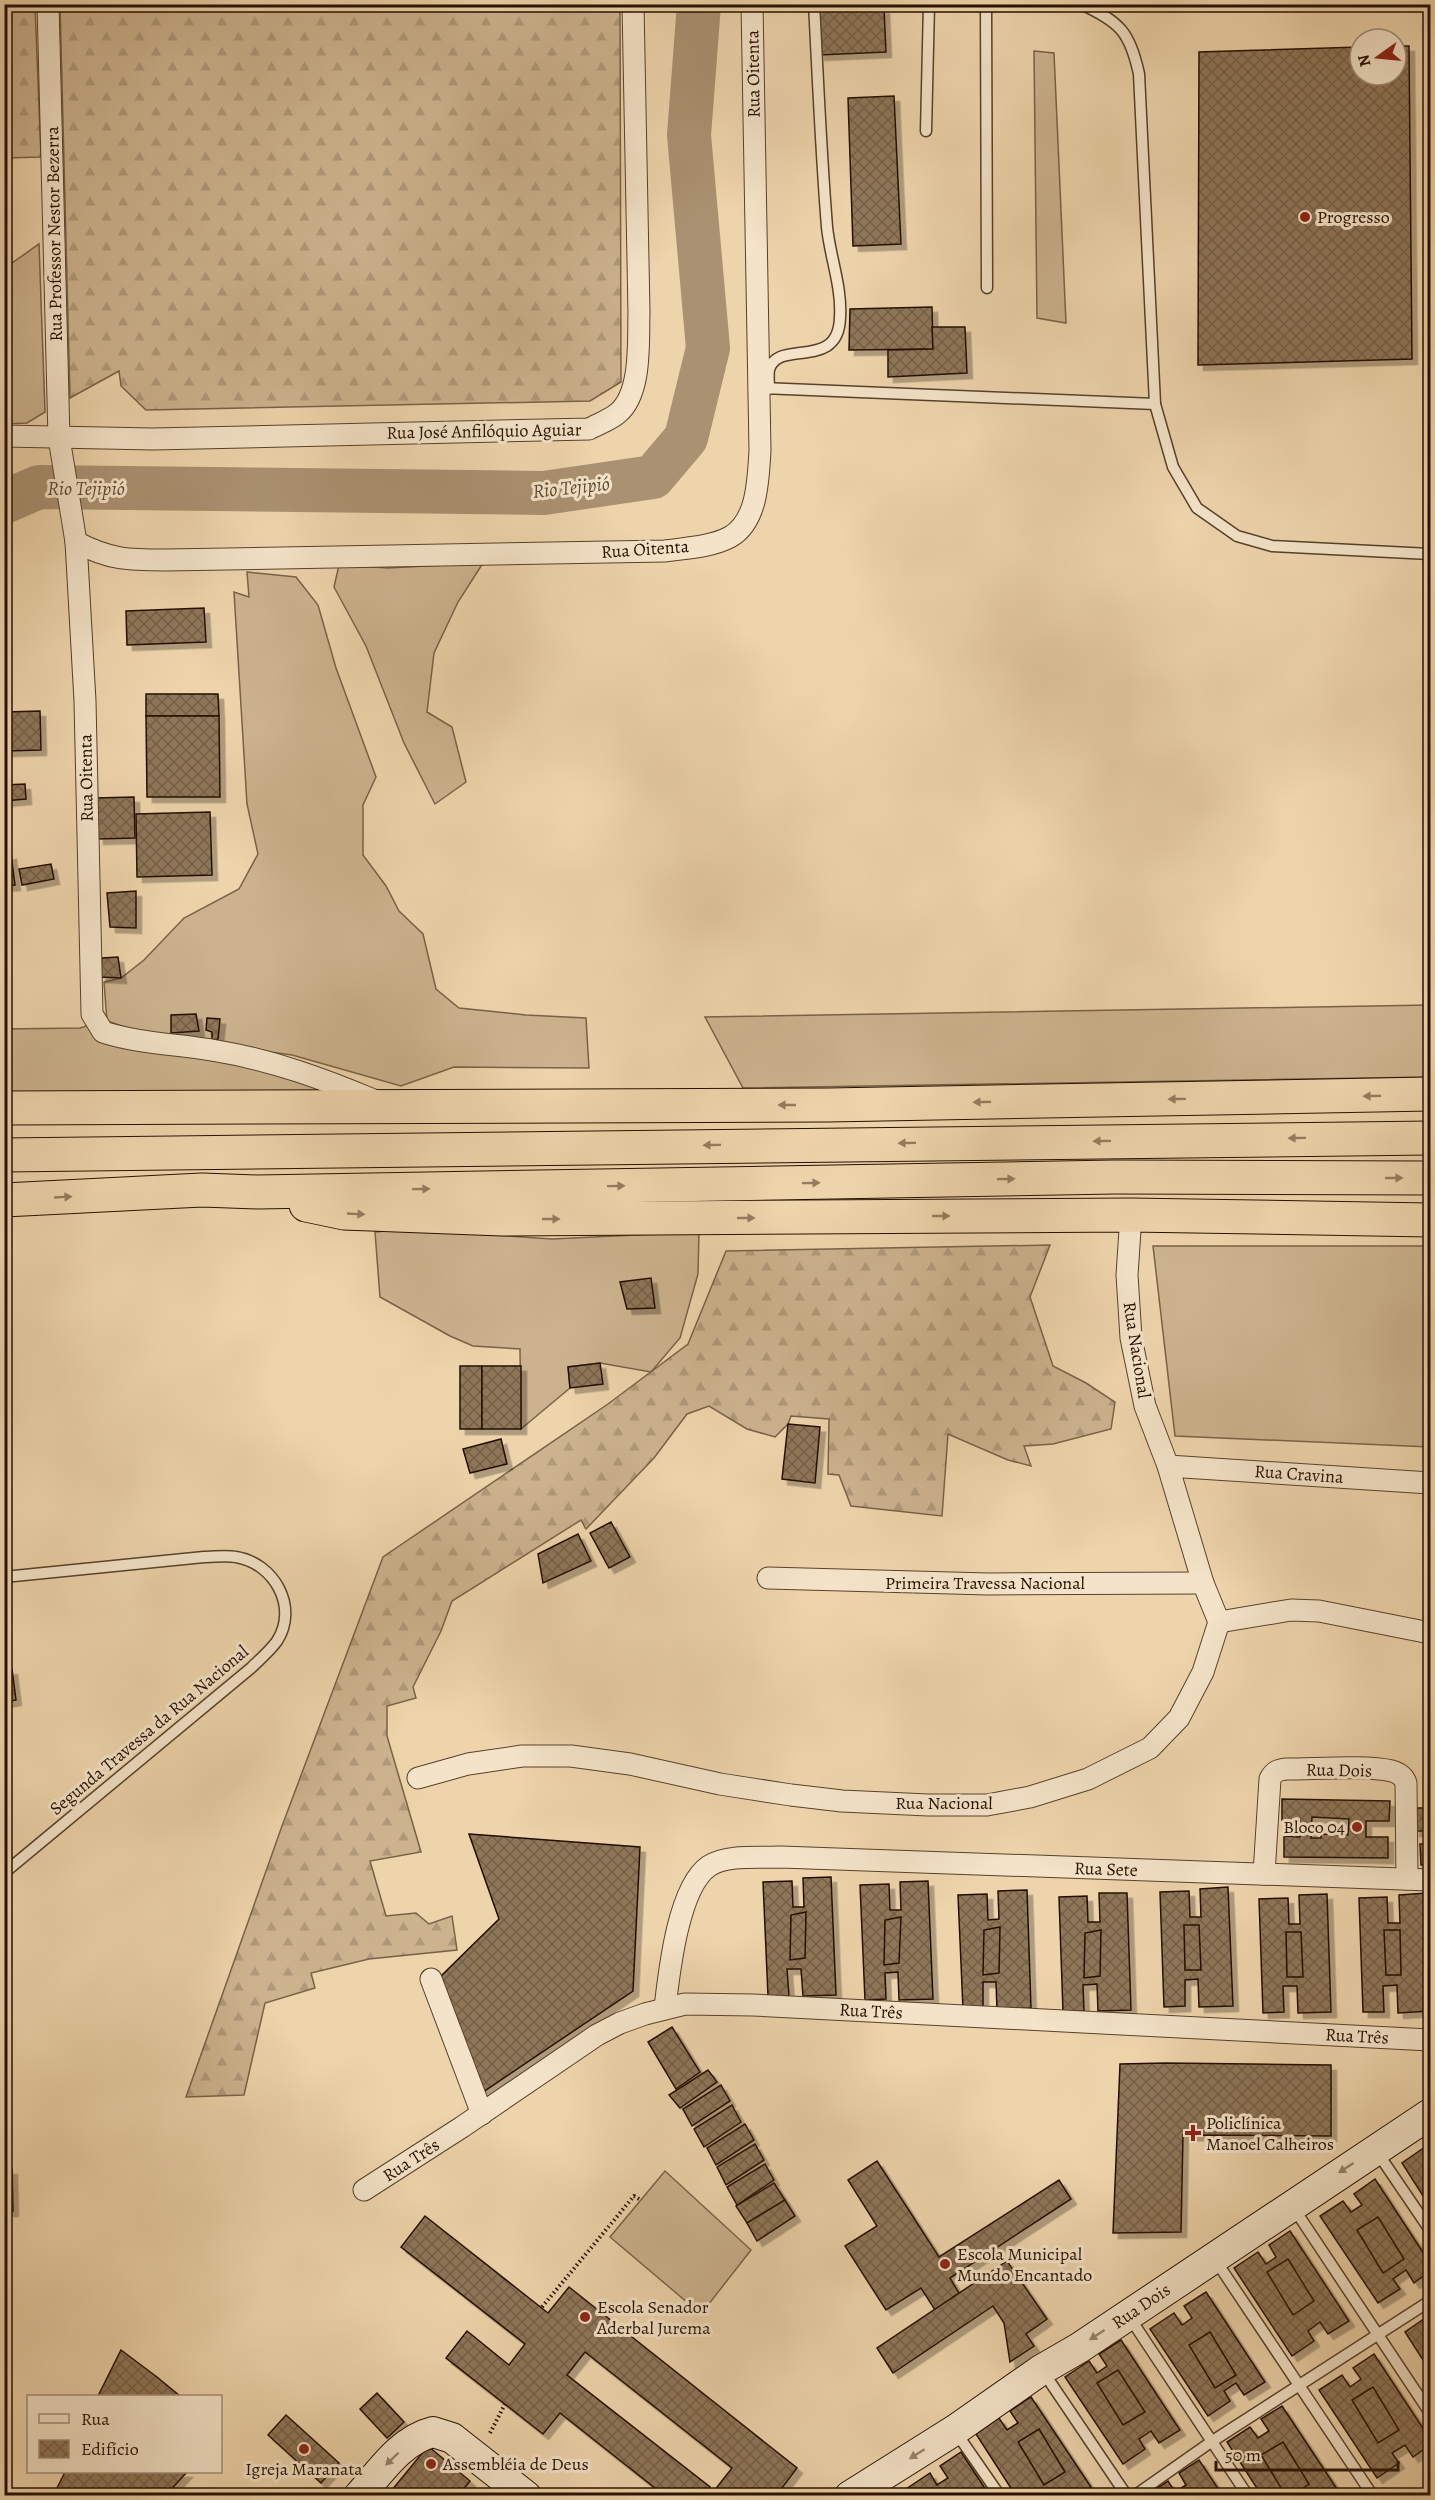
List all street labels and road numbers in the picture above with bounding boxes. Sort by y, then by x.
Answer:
street label: Rua Oitenta [740,29,766,118]
street label: Rua Professor Nestor Bezerra [40,126,68,342]
street label: Rua José Anfilóquio Aguiar [386,417,582,445]
street label: Rua Oitenta [600,534,690,564]
street label: Rua Oitenta [73,733,99,822]
street label: Rua Nacional [1118,1300,1157,1401]
street label: Rua Cravina [1254,1459,1345,1489]
street label: Primeira Travessa Nacional [885,1571,1086,1595]
street label: Segunda Travessa da Rua Nacional [45,1639,254,1820]
street label: Rua Dois [1306,1757,1372,1783]
street label: Rua Nacional [895,1791,993,1815]
street label: Rua Sete [1074,1856,1138,1882]
street label: Rua Três [839,1997,903,2025]
street label: Rua Três [1325,2022,1389,2050]
street label: Rua Três [378,2133,444,2187]
street label: Rua Dois [1107,2278,1175,2334]

